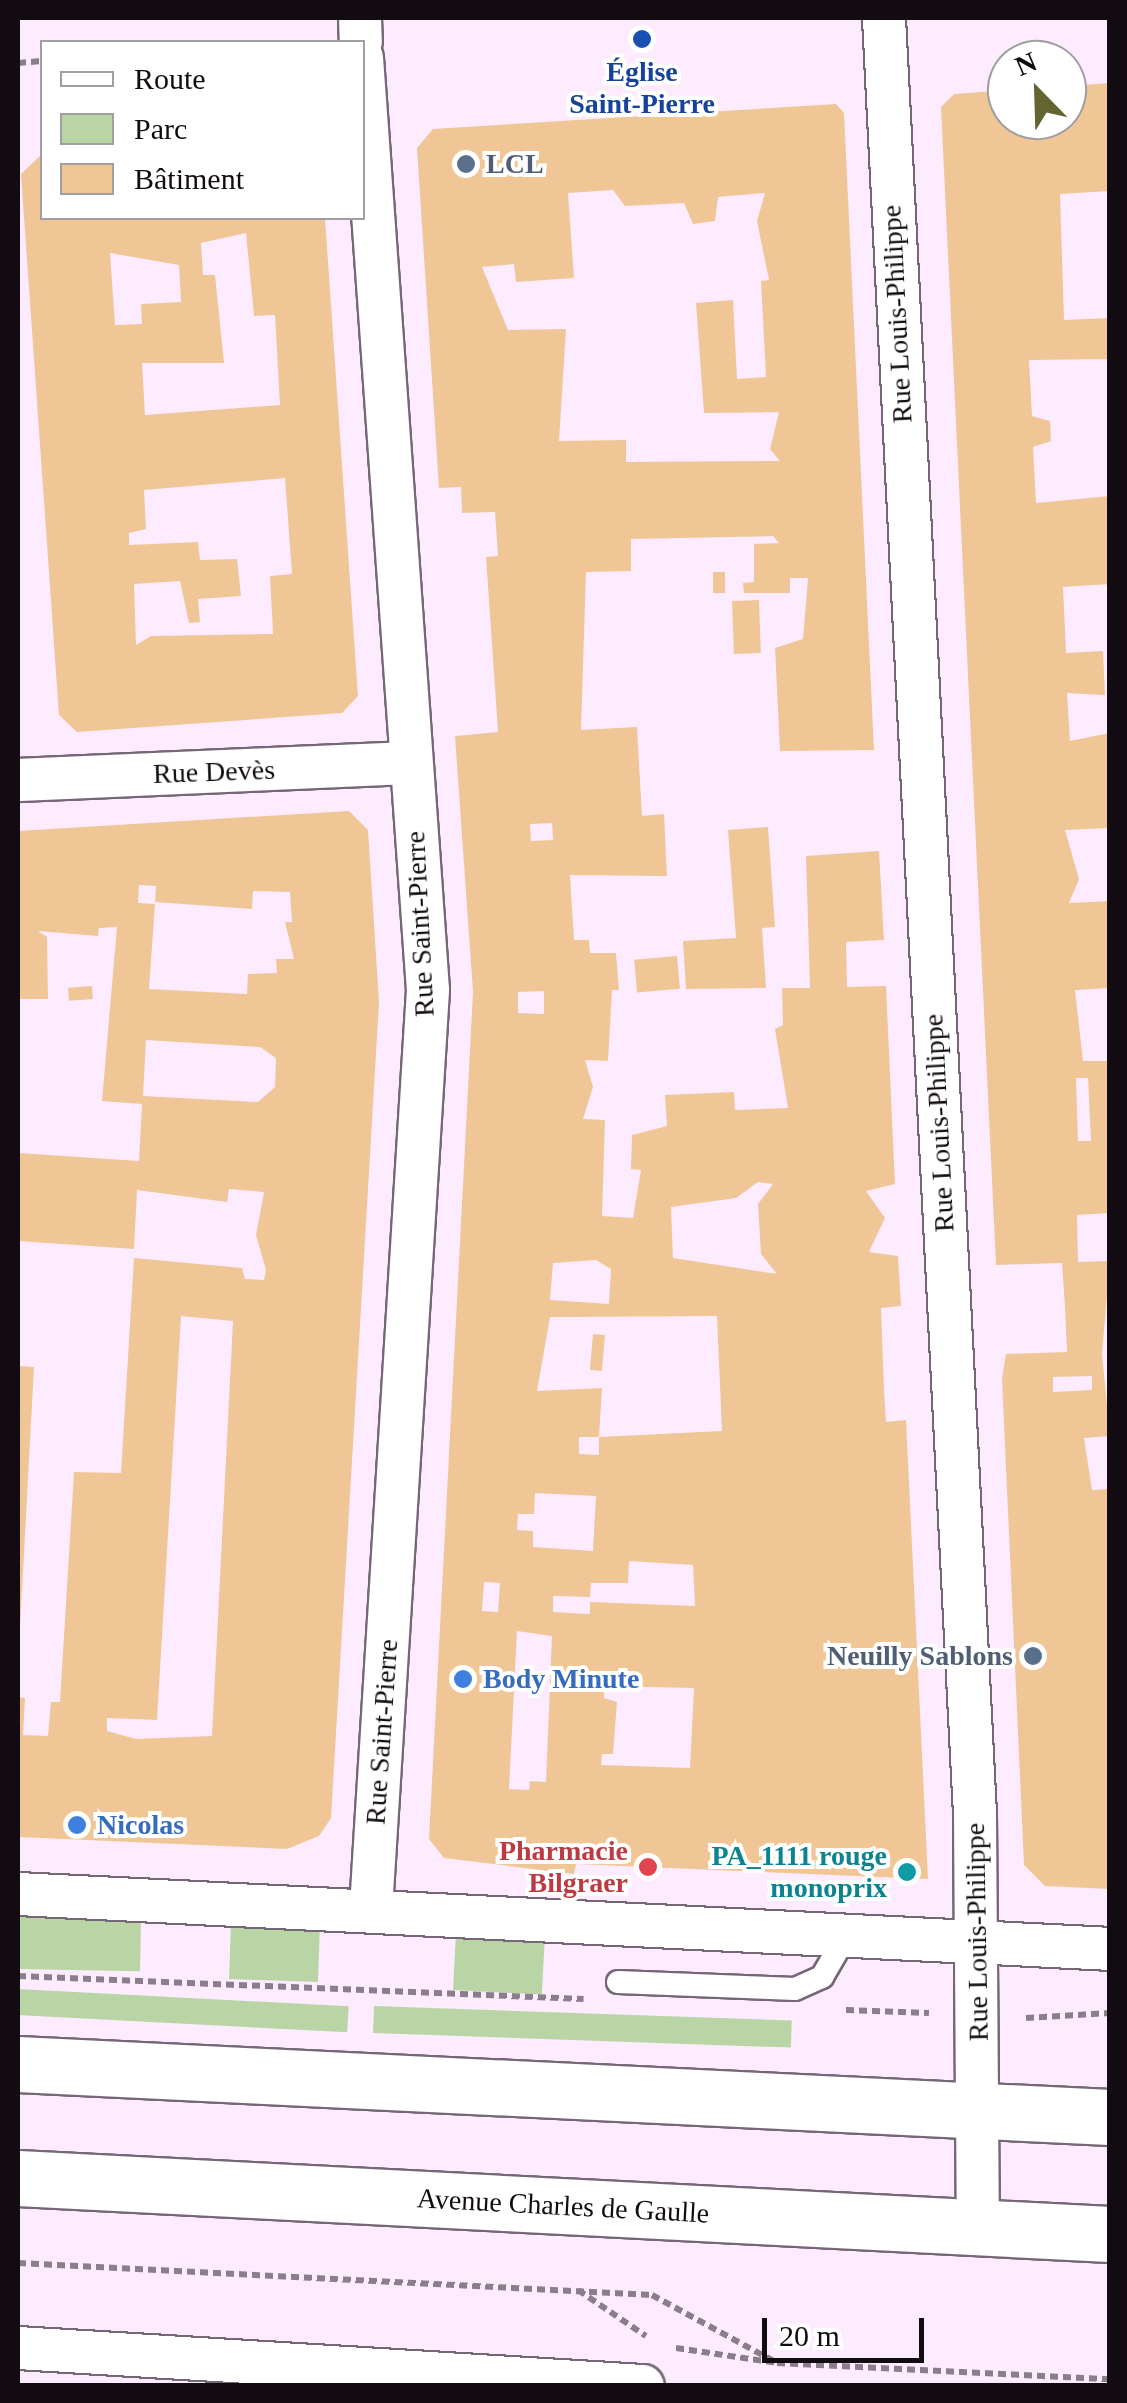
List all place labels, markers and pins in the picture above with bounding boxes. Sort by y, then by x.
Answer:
marker: Église Saint-Pierre [631,28,653,50]
place label: Église Saint-Pierre [569,55,715,121]
place label: LCL [486,147,544,181]
marker: LCL [455,153,477,175]
place label: Neuilly Sablons [827,1639,1013,1673]
marker: Neuilly Sablons [1022,1645,1044,1667]
place label: Body Minute [483,1662,639,1696]
marker: Body Minute [452,1668,474,1690]
place label: Nicolas [97,1808,184,1842]
marker: Nicolas [66,1814,88,1836]
place label: Pharmacie Bilgraer [499,1834,628,1900]
place label: PA_1111 rouge monoprix [711,1839,887,1905]
marker: Pharmacie Bilgraer [637,1856,659,1878]
marker: PA_1111 rouge monoprix [896,1861,918,1883]

